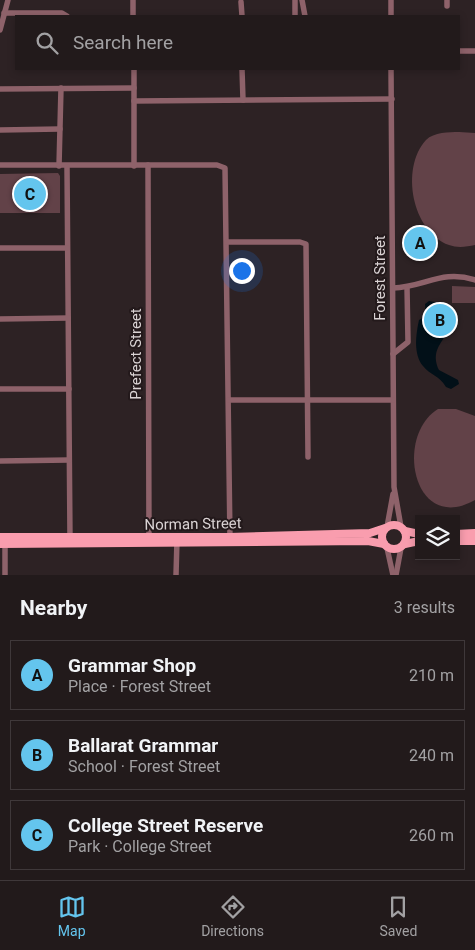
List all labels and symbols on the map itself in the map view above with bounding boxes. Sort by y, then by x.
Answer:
pin: C [14,175,46,213]
pin: A [404,224,436,262]
street label: Forest Street [371,235,389,321]
your location [229,258,255,284]
pin: B [424,301,456,339]
street label: Prefect Street [127,308,145,400]
street label: Norman Street [144,514,242,534]

